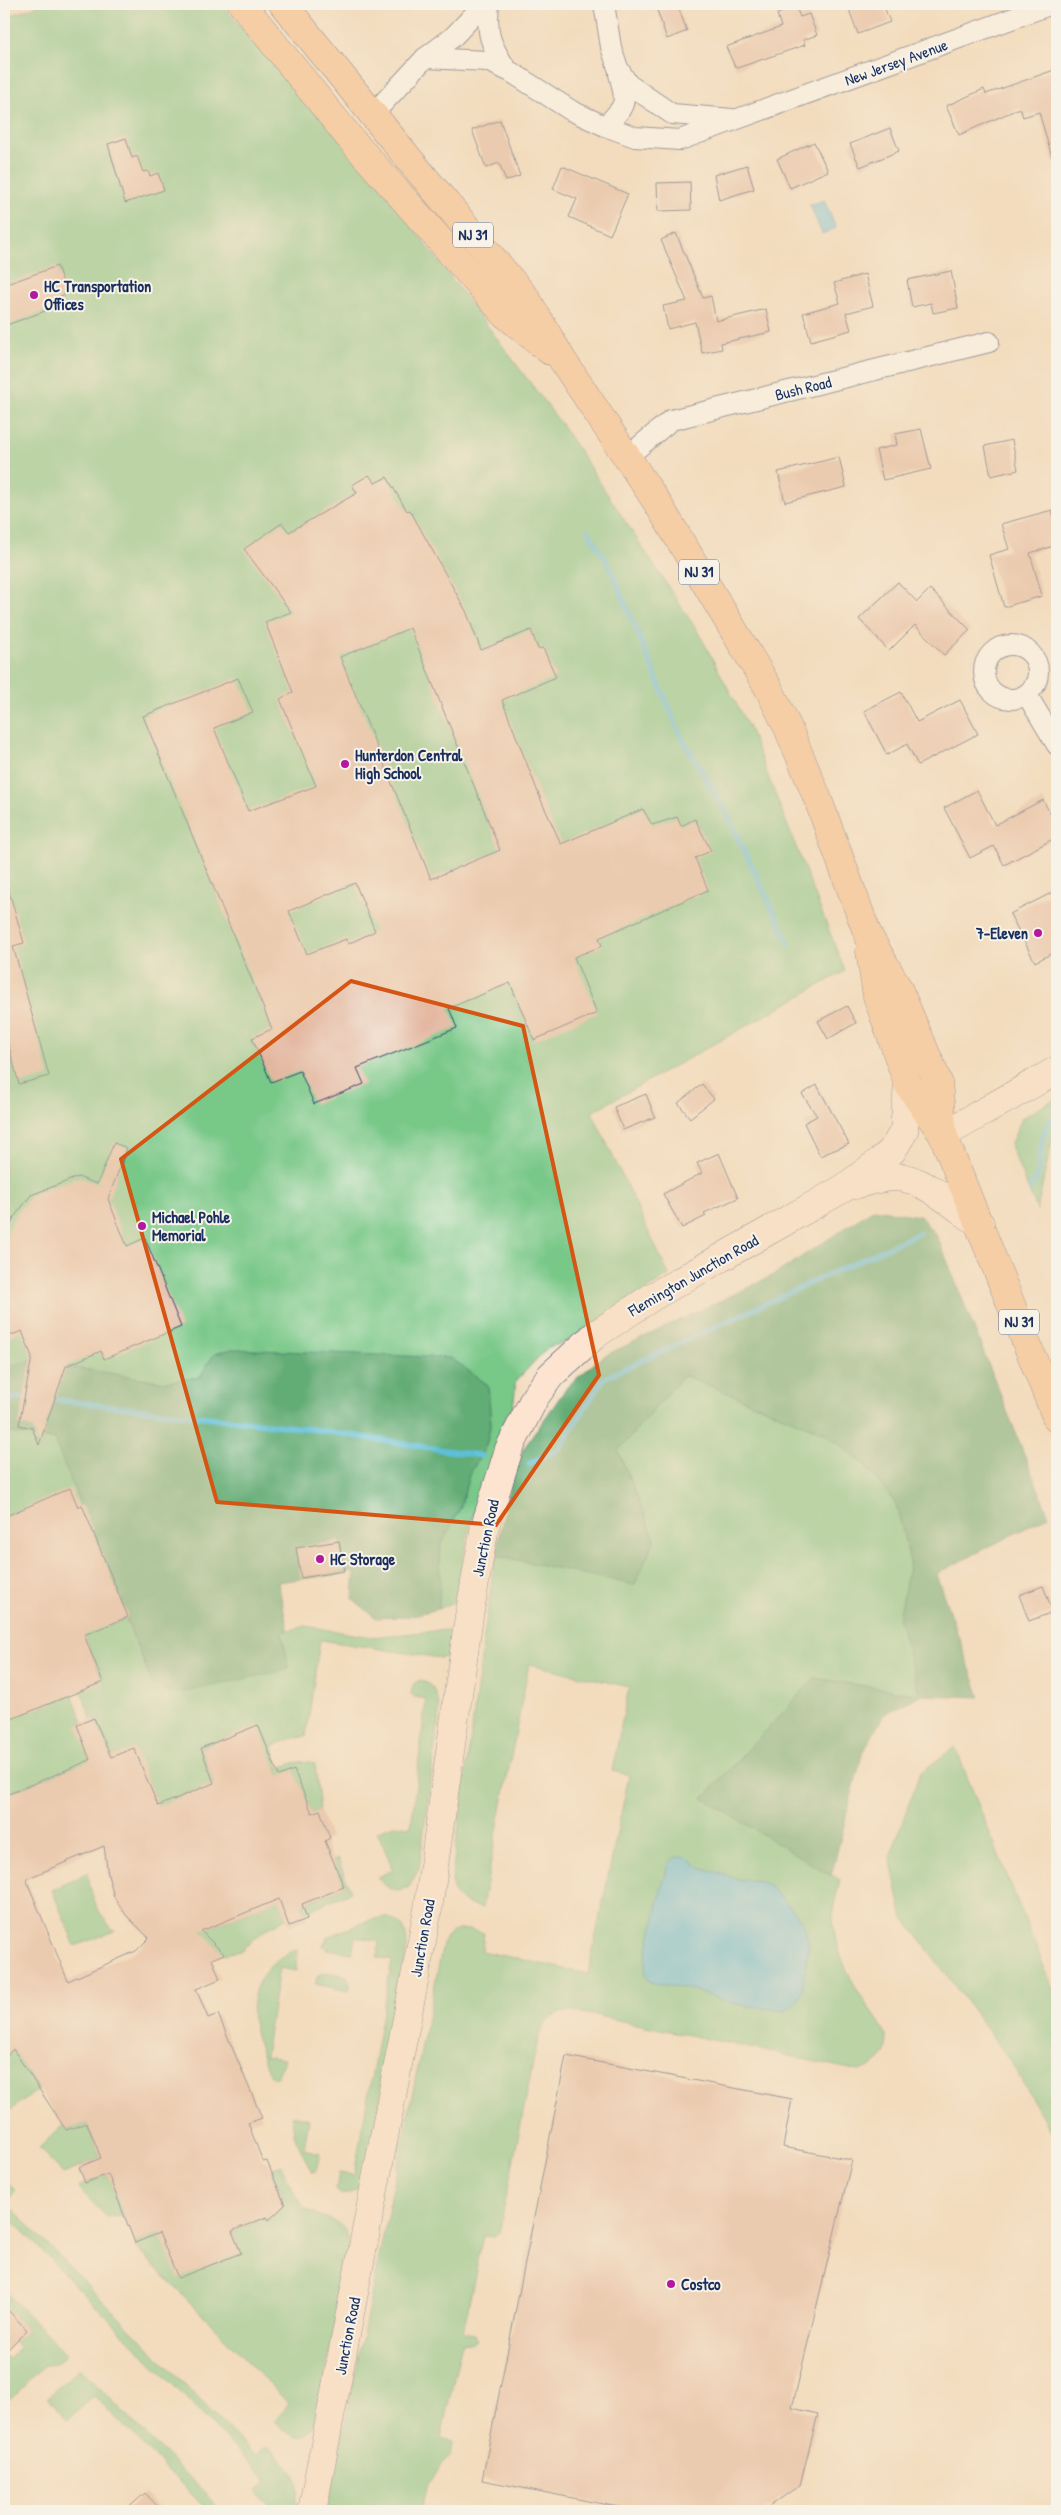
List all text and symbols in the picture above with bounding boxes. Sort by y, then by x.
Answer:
street label: New Jersey Avenue [842,33,951,91]
road number: NJ 31 [453,222,493,248]
place label: HC Transportation Offices [44,275,151,315]
marker: HC Transportation Offices [28,289,40,301]
street label: Bush Road [773,370,833,406]
road number: NJ 31 [679,560,719,584]
place label: Hunterdon Central High School [355,744,463,785]
marker: Hunterdon Central High School [339,758,351,770]
place label: 7-Eleven [975,922,1028,944]
marker: 7-Eleven [1032,927,1044,939]
place label: Michael Pohle Memorial [152,1206,231,1246]
marker: Michael Pohle Memorial [136,1220,148,1232]
street label: Flemington Junction Road [623,1229,762,1322]
road number: NJ 31 [999,1310,1039,1334]
street label: Junction Road [466,1497,504,1579]
place label: HC Storage [330,1548,396,1571]
marker: HC Storage [314,1553,326,1565]
street label: Junction Road [404,1897,440,1979]
place label: Costco [681,2273,721,2295]
marker: Costco [665,2278,677,2290]
street label: Junction Road [329,2295,365,2377]

